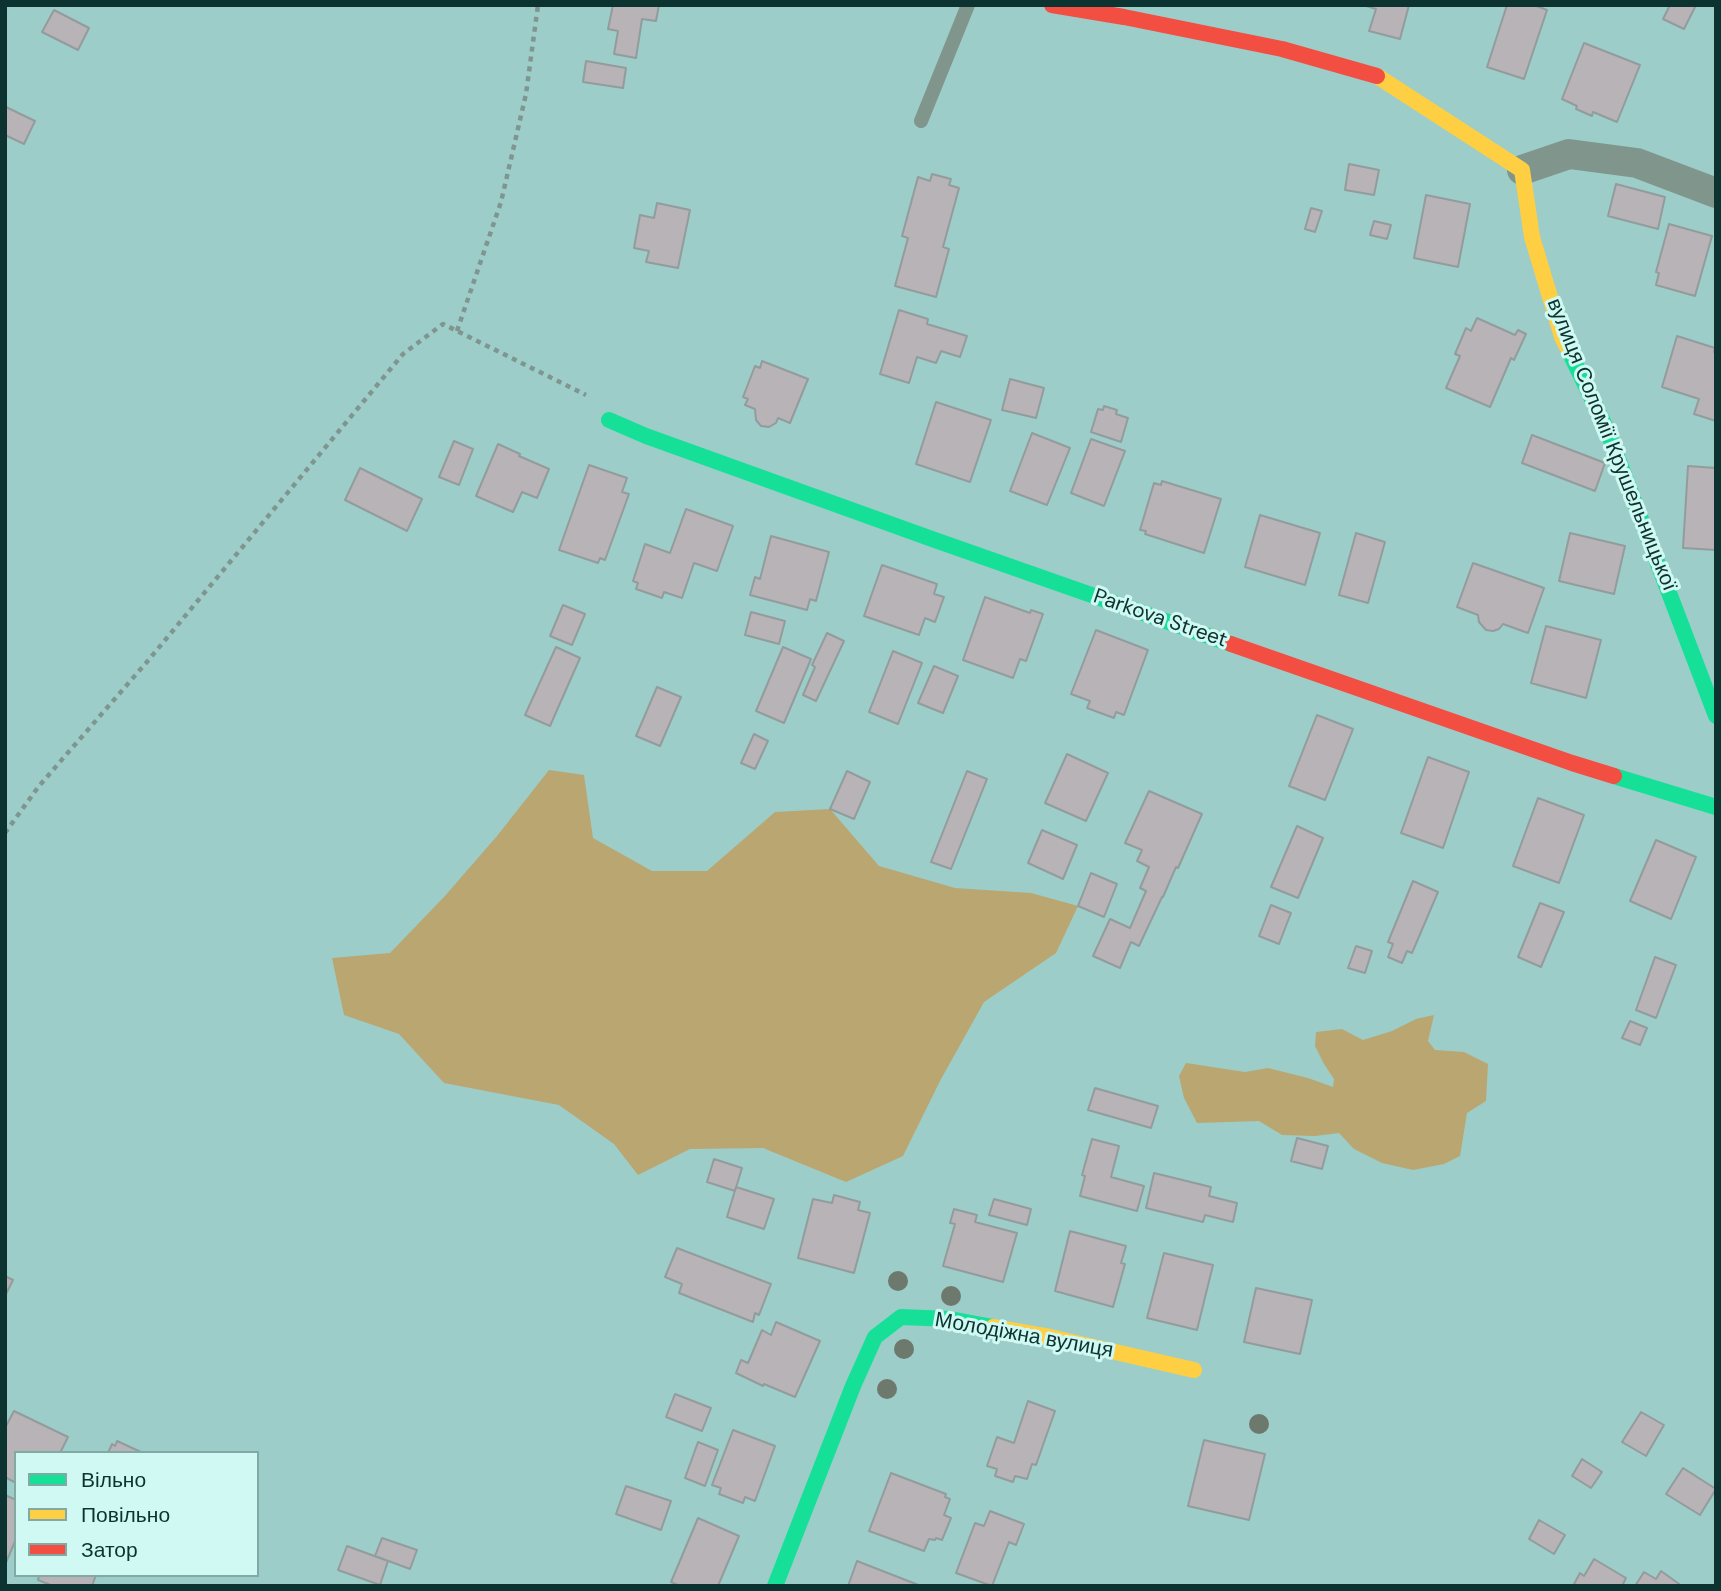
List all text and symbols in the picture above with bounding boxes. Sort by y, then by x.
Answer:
street label: вулиця Соломії Крушельницької [1541,295,1681,595]
street label: Parkova Street [1090,584,1230,654]
street label: Молодіжна вулиця [933,1308,1115,1364]
legend [14,1451,259,1577]
text: Вільно [81,1466,146,1494]
text: Повільно [81,1501,170,1529]
text: Затор [81,1536,138,1564]

